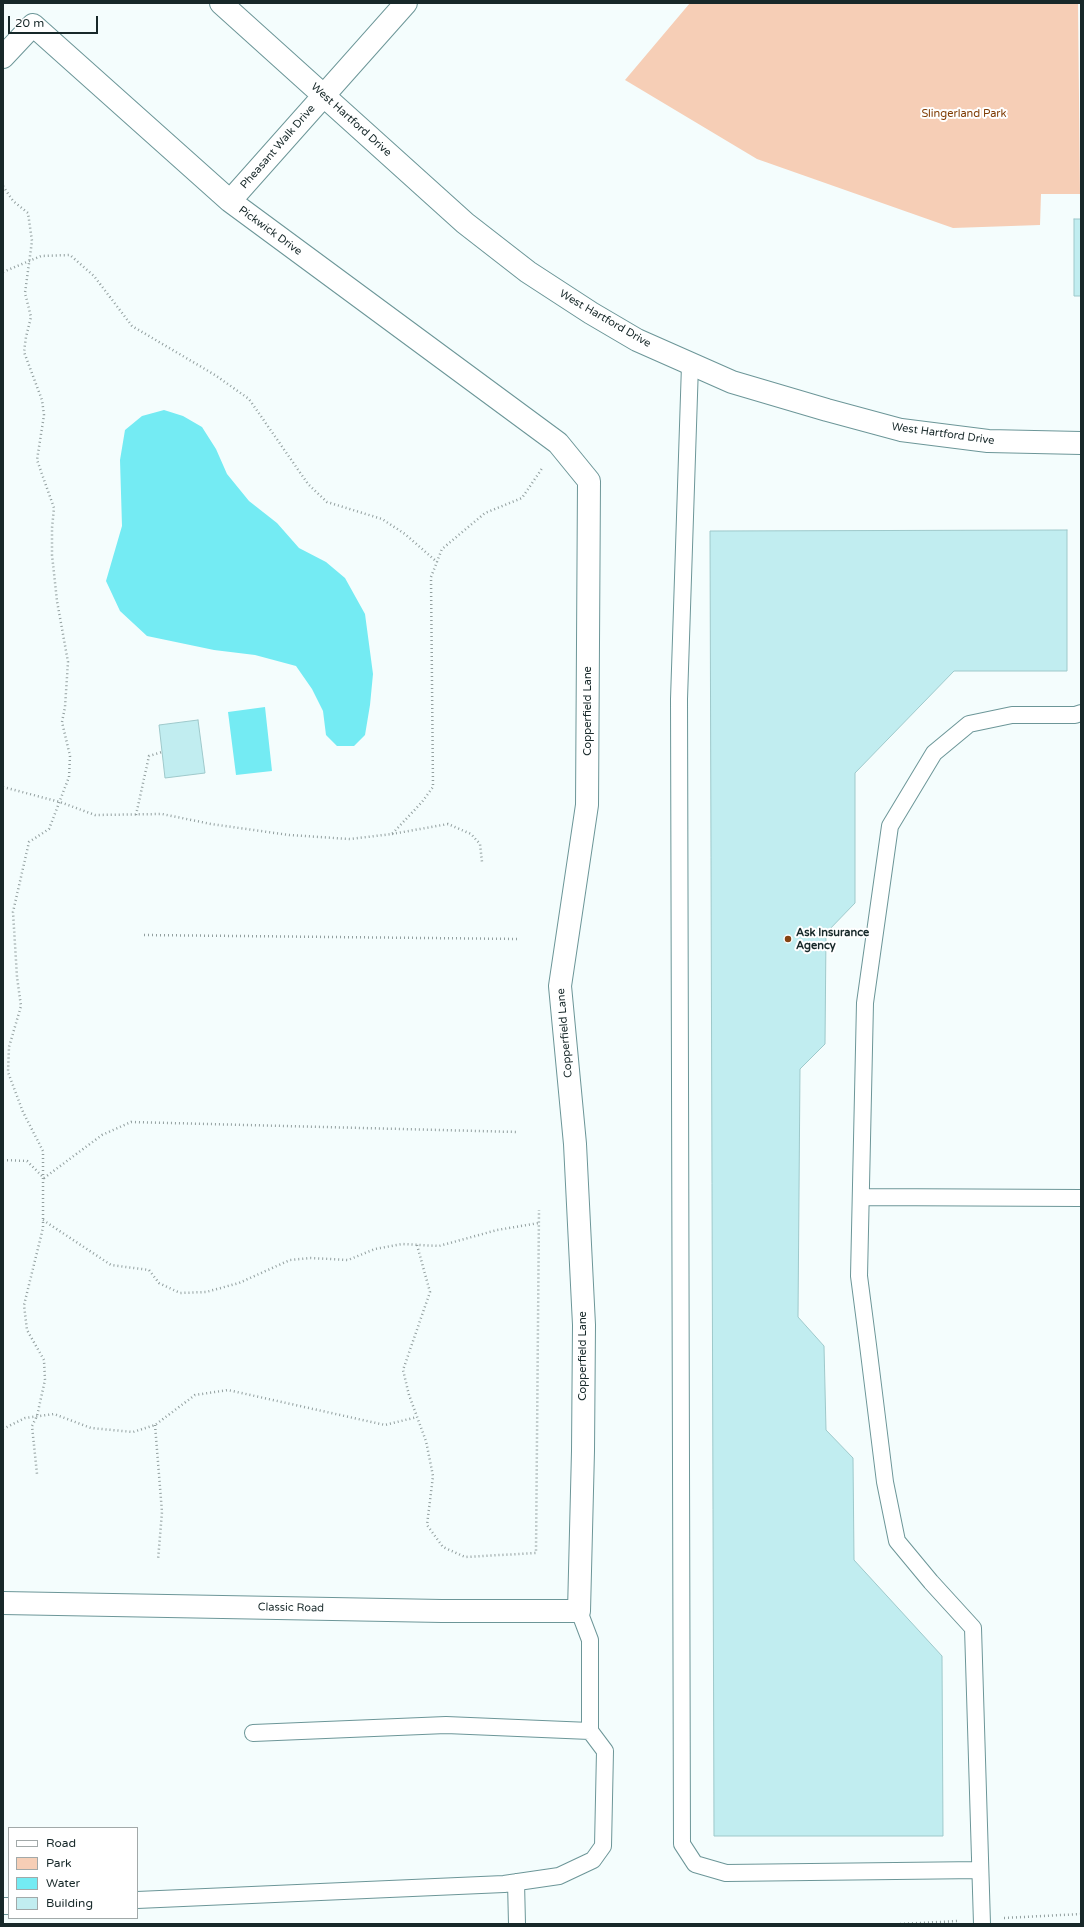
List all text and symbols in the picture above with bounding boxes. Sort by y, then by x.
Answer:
scale bar [10,8,100,34]
text: 20 m [15,16,44,30]
street label: West Hartford Drive [308,80,394,160]
street label: Pheasant Walk Drive [238,102,318,192]
park label: Slingerland Park [921,107,1007,121]
street label: Pickwick Drive [236,204,304,258]
street label: West Hartford Drive [557,287,653,351]
street label: West Hartford Drive [891,420,995,448]
street label: Copperfield Lane [581,666,595,756]
place label: Ask Insurance Agency [796,926,869,952]
marker: Ask Insurance Agency [783,934,793,944]
street label: Copperfield Lane [555,988,575,1078]
street label: Copperfield Lane [576,1311,590,1401]
street label: Classic Road [258,1601,324,1615]
legend [8,1827,138,1919]
text: Road [46,1836,76,1850]
text: Park [46,1856,72,1870]
text: Water [46,1876,80,1890]
text: Building [46,1896,93,1910]

